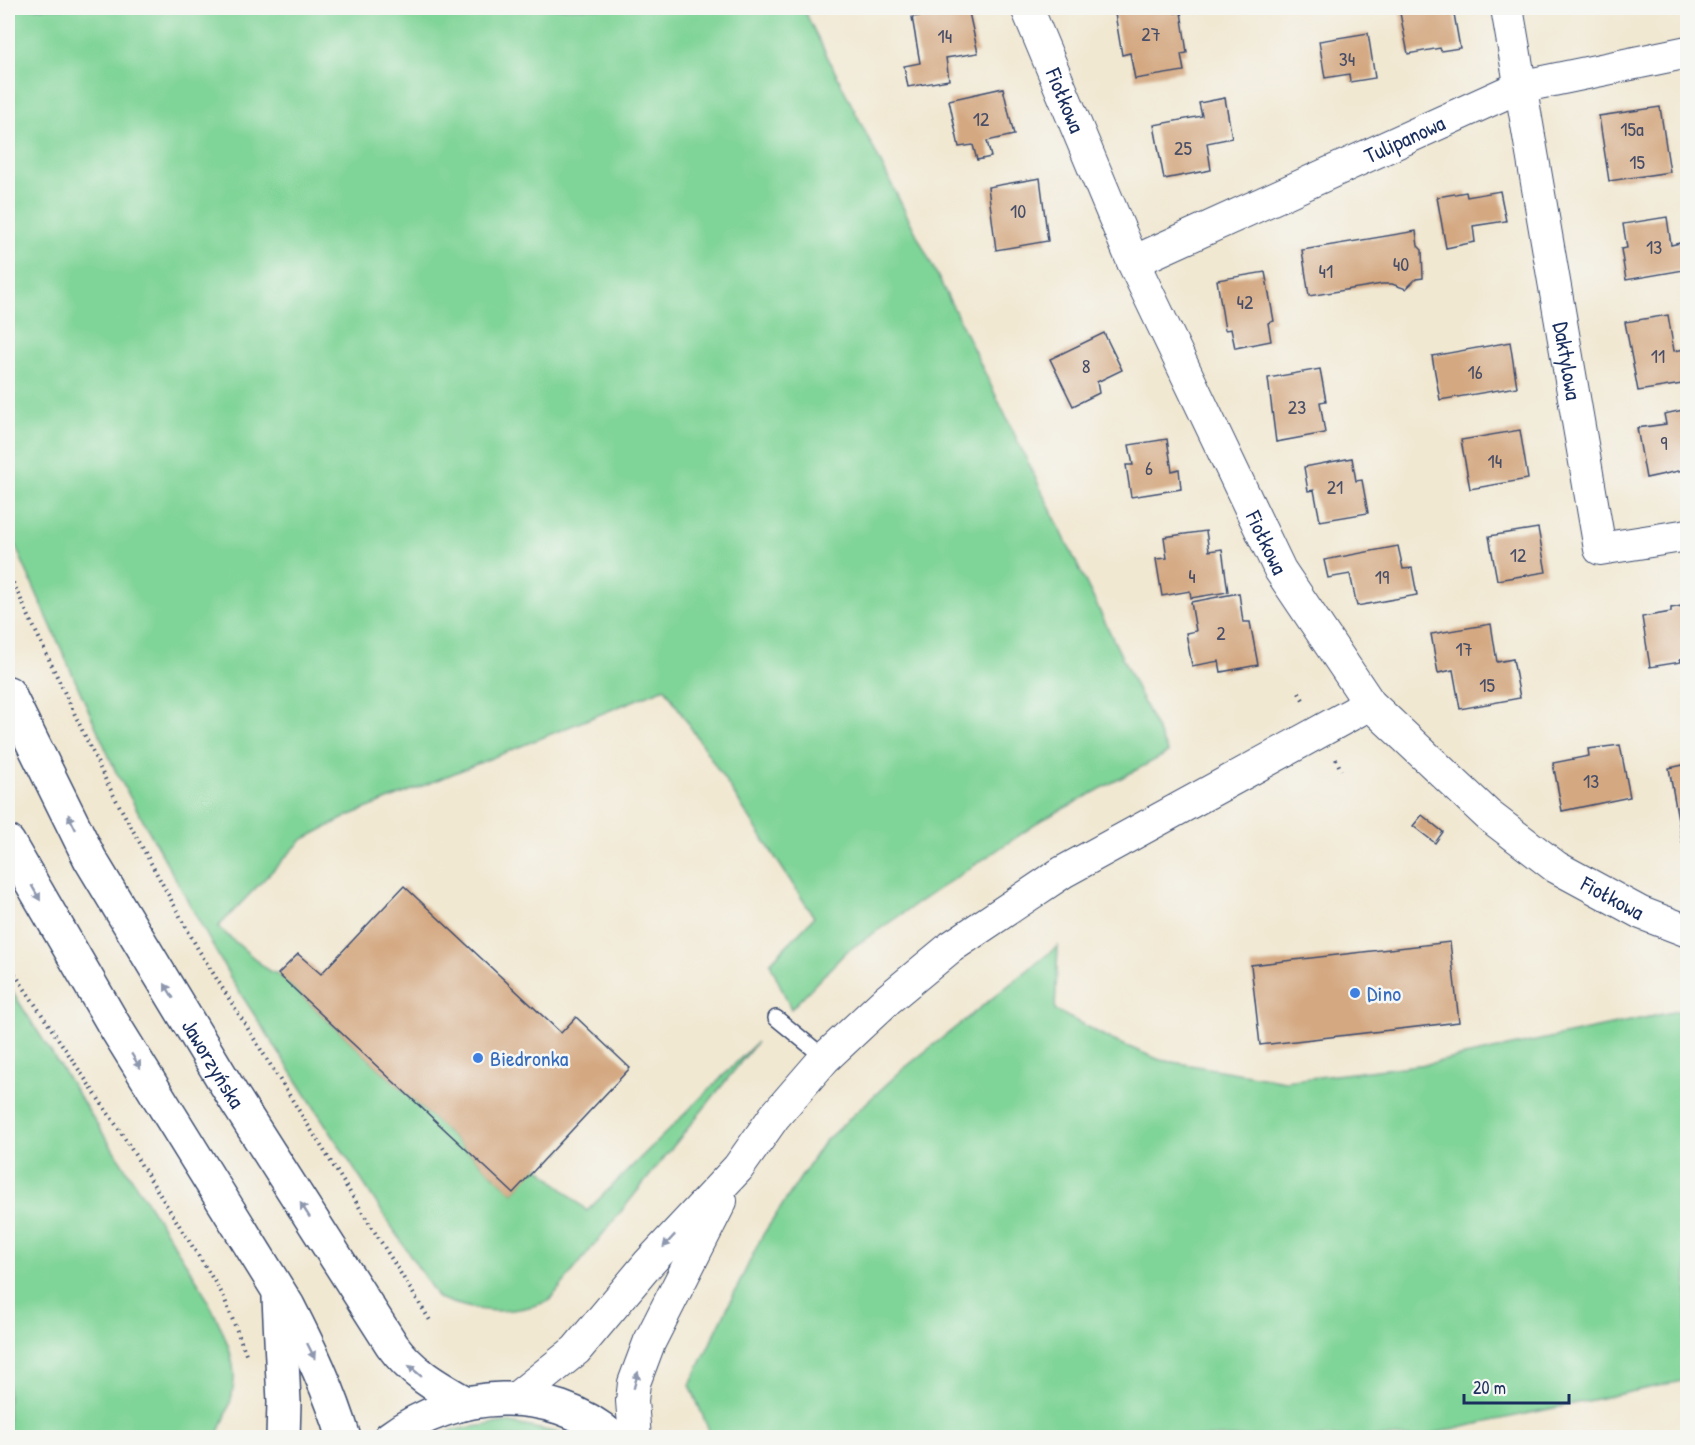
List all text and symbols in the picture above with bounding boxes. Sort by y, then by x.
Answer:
house number: 27 [1141,20,1161,47]
house number: 14 [938,22,952,49]
house number: 34 [1339,45,1355,72]
street label: Fiołkowa [1038,63,1092,137]
house number: 12 [973,105,990,132]
street label: Tulipanowa [1359,107,1450,170]
house number: 15a [1620,115,1644,142]
house number: 25 [1174,134,1192,161]
house number: 15 [1629,148,1645,175]
house number: 10 [1010,197,1026,224]
house number: 13 [1646,233,1662,260]
house number: 40 [1393,250,1409,277]
house number: 41 [1319,257,1333,284]
house number: 42 [1237,288,1254,315]
street label: Daktylowa [1546,320,1589,402]
house number: 11 [1651,342,1665,369]
house number: 8 [1082,352,1090,379]
house number: 16 [1467,358,1483,385]
house number: 23 [1288,393,1306,420]
house number: 9 [1660,429,1668,456]
house number: 14 [1488,447,1502,474]
house number: 6 [1145,454,1153,481]
house number: 21 [1327,473,1343,500]
street label: Fiołkowa [1238,505,1295,580]
house number: 12 [1510,541,1527,568]
house number: 4 [1188,562,1196,589]
house number: 19 [1375,563,1389,590]
house number: 2 [1216,619,1226,646]
house number: 17 [1455,635,1473,662]
house number: 15 [1479,671,1495,698]
house number: 13 [1583,767,1599,794]
one-way arrow [67,814,76,831]
street label: Fiołkowa [1575,868,1650,927]
one-way arrow [30,885,40,902]
place label: Dino [1367,978,1401,1008]
one-way arrow [164,983,175,999]
marker: Dino [1348,986,1362,1000]
street label: Jaworzyńska [175,1013,252,1114]
place label: Biedronka [490,1043,569,1073]
marker: Biedronka [471,1051,485,1065]
one-way arrow [131,1052,142,1069]
one-way arrow [300,1202,311,1218]
one-way arrow [662,1234,676,1249]
one-way arrow [306,1342,315,1359]
one-way arrow [408,1365,423,1378]
scale bar [1464,1367,1569,1405]
one-way arrow [632,1371,641,1389]
text: 20 m [1473,1375,1506,1400]

